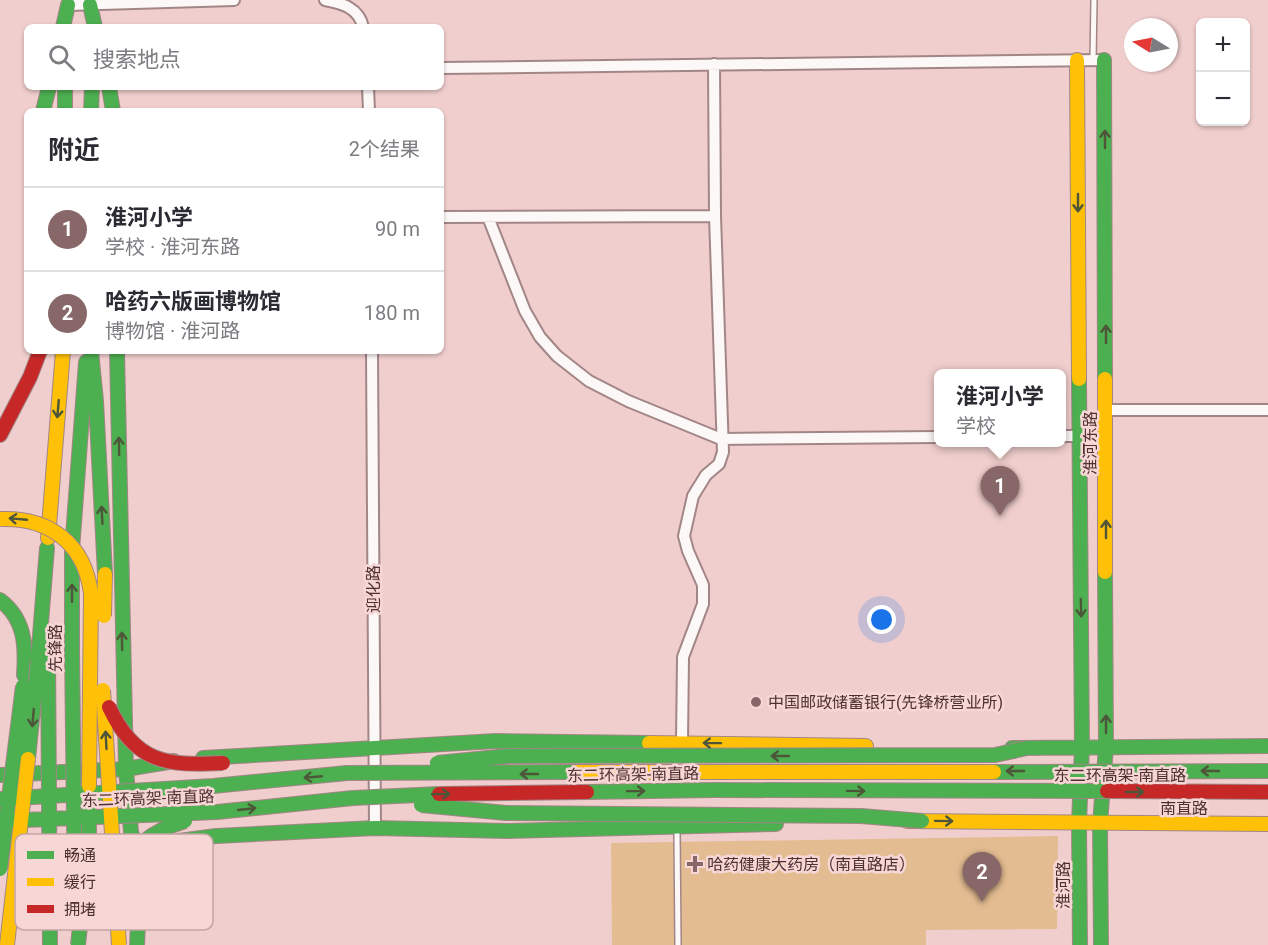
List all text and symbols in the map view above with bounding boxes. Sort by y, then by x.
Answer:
north arrow [1124,18,1178,72]
map controls [1196,18,1250,126]
button: + [1196,18,1250,72]
search box [24,24,444,90]
icon: search [45,41,78,74]
text: 搜索地点 [93,47,181,72]
button: − [1196,72,1250,126]
one-way arrow [1099,130,1111,150]
text: 附近 [48,135,100,165]
text: 2个结果 [349,137,420,161]
one-way arrow [1072,192,1084,212]
text: 淮河小学 [105,205,193,230]
text: 1 [62,217,73,241]
text: 90 m [375,217,420,241]
text: 学校 · 淮河东路 [105,235,240,259]
text: 哈药六版画博物馆 [105,289,281,314]
text: 2 [62,301,73,325]
text: 180 m [364,301,420,325]
text: 博物馆 · 淮河路 [105,319,240,343]
one-way arrow [1100,325,1112,345]
popup [934,369,1066,447]
text: 淮河小学 [956,384,1044,409]
one-way arrow [53,399,64,419]
street label: 淮河东路 [1081,411,1100,475]
text: 学校 [956,414,996,438]
one-way arrow [113,437,125,457]
pin: 1 [980,466,1020,516]
one-way arrow [96,506,107,526]
one-way arrow [9,513,29,524]
one-way arrow [1100,520,1112,540]
street label: 迎化路 [364,565,383,613]
one-way arrow [66,583,78,603]
one-way arrow [1075,597,1087,617]
your location [867,605,896,634]
street label: 先锋路 [46,624,65,672]
one-way arrow [117,631,128,651]
place label: 中国邮政储蓄银行(先锋桥营业所) [768,693,1003,712]
marker: 中国邮政储蓄银行(先锋桥营业所) [749,695,763,709]
one-way arrow [27,708,38,728]
one-way arrow [1100,715,1112,735]
one-way arrow [100,730,111,750]
one-way arrow [702,737,722,749]
one-way arrow [771,750,791,762]
street label: 东二环高架-南直路 [567,764,699,785]
one-way arrow [1005,765,1025,777]
one-way arrow [1200,765,1220,777]
street label: 东二环高架-南直路 [1054,766,1186,785]
one-way arrow [520,768,540,780]
one-way arrow [304,772,324,783]
one-way arrow [626,785,646,797]
one-way arrow [846,785,866,797]
one-way arrow [1125,786,1145,798]
street label: 东二环高架-南直路 [82,787,215,810]
one-way arrow [431,788,451,799]
street label: 南直路 [1160,799,1208,818]
one-way arrow [237,803,257,814]
one-way arrow [933,815,953,827]
legend [15,834,213,930]
text: 畅通 [64,846,96,865]
pin: 2 [962,852,1002,902]
place label: 哈药健康大药房（南直路店） [707,855,915,874]
marker: 哈药健康大药房（南直路店） [688,857,702,871]
street label: 淮河路 [1054,861,1073,909]
text: 缓行 [64,873,96,892]
text: 拥堵 [64,900,96,919]

